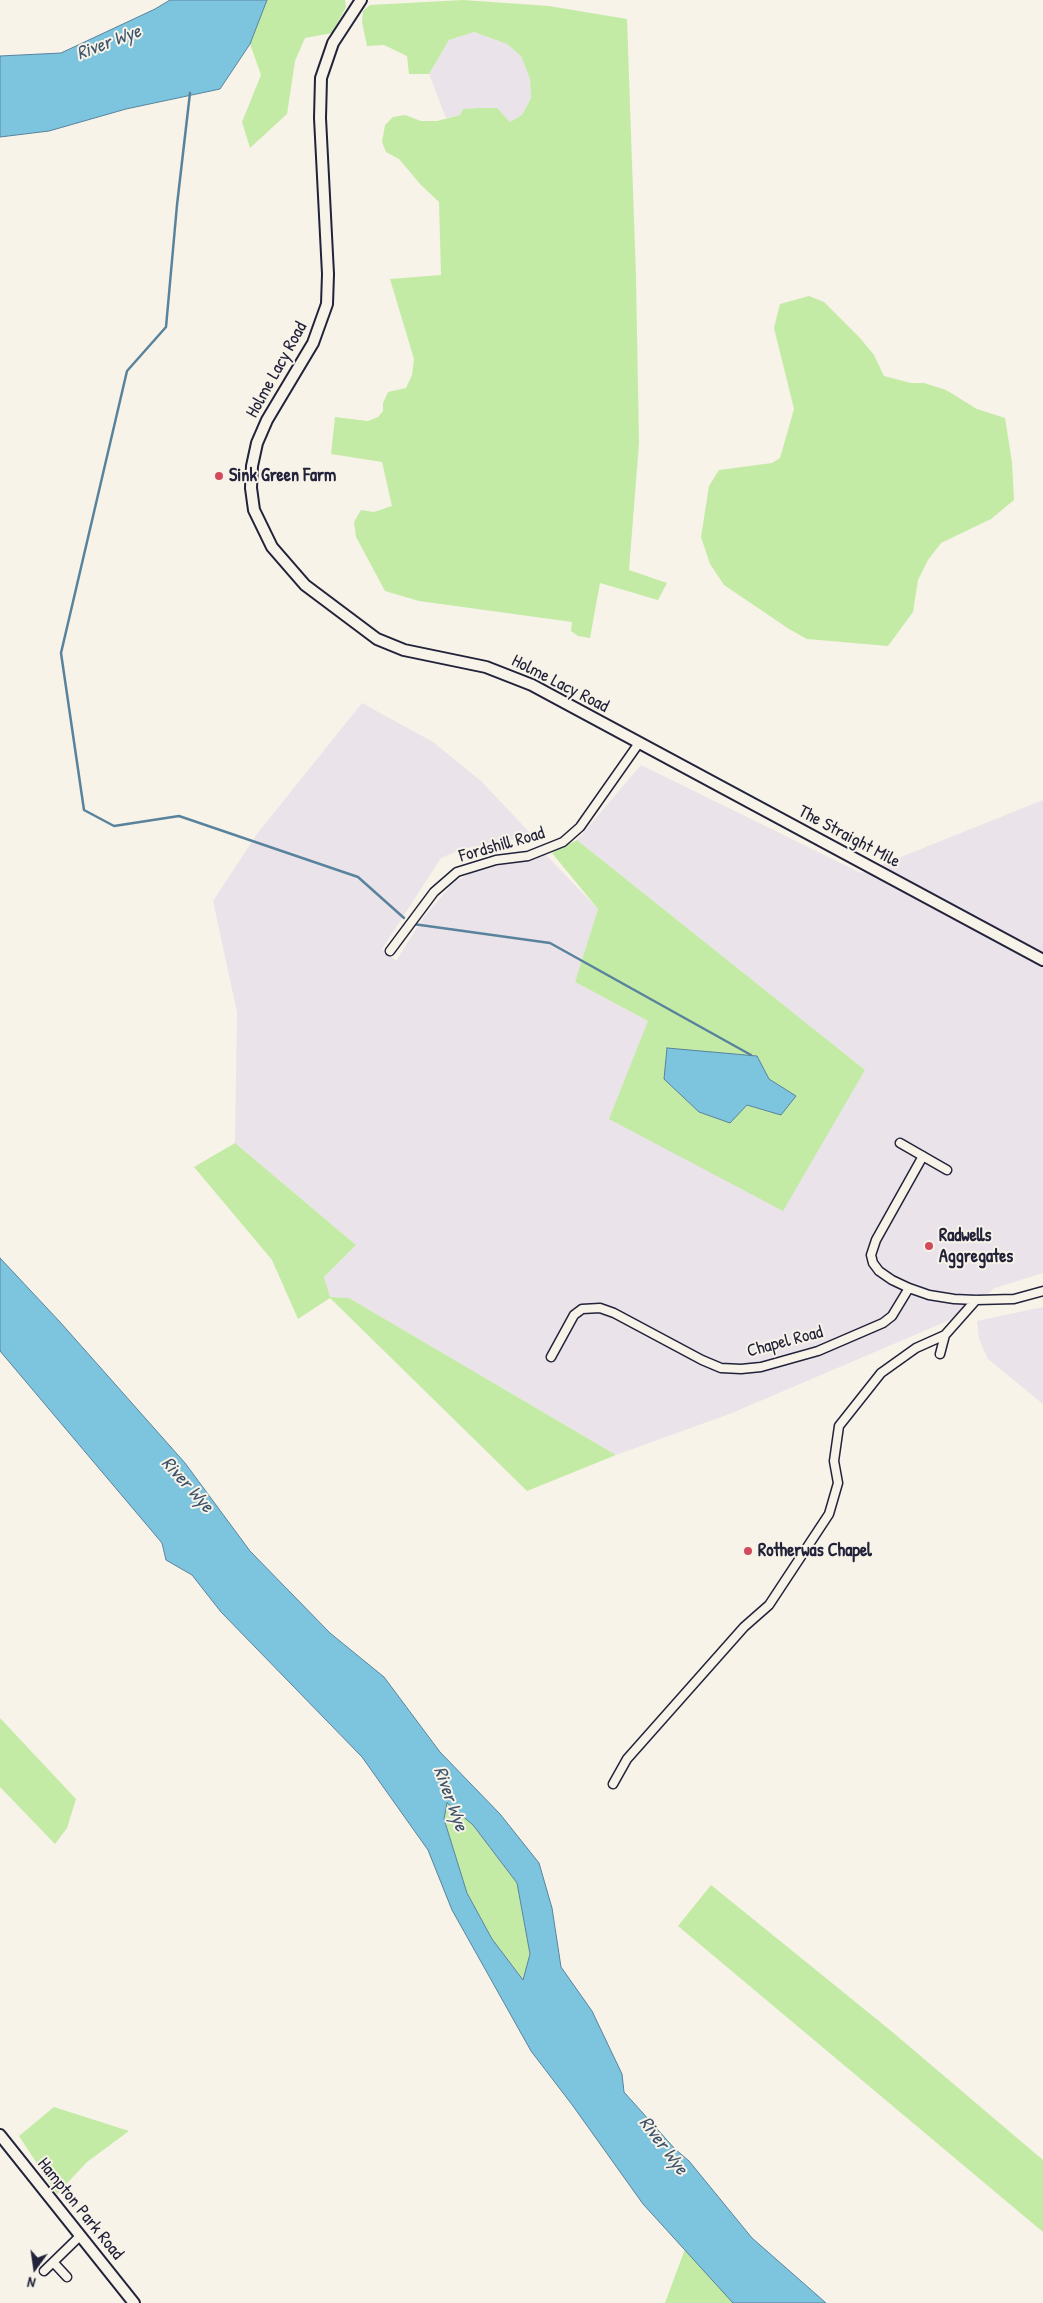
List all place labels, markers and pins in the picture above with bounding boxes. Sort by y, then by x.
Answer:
place label: Sink Green Farm [229,465,336,487]
marker: Sink Green Farm [213,470,225,482]
place label: Radwells Aggregates [939,1225,1013,1268]
marker: Radwells Aggregates [923,1240,935,1252]
place label: Rotherwas Chapel [758,1540,872,1562]
marker: Rotherwas Chapel [742,1545,754,1557]

